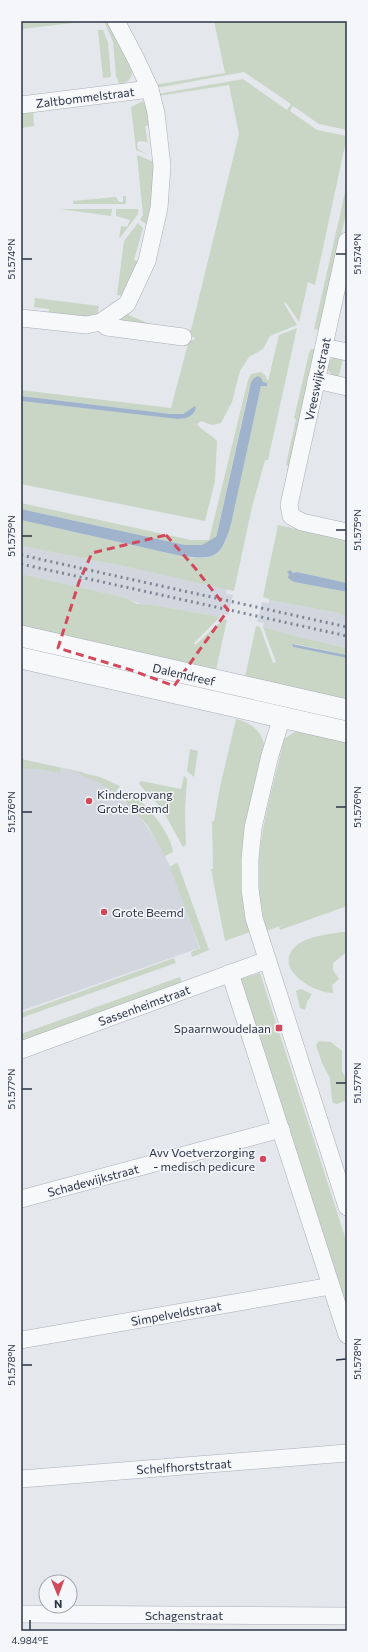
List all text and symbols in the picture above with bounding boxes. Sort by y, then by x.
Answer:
street label: Zaltbommelstraat [35,84,135,110]
text: 51.574°N [351,233,363,275]
text: 51.574°N [5,238,17,280]
street label: Vreeswijkstraat [301,336,333,422]
text: 51.575°N [351,509,363,551]
text: 51.575°N [5,515,17,557]
street label: Dalemdreef [151,660,217,688]
text: 51.576°N [351,786,363,828]
place label: Kinderopvang Grote Beemd [97,787,173,815]
text: 51.576°N [5,791,17,833]
marker: Kinderopvang Grote Beemd [84,796,94,806]
place label: Grote Beemd [112,905,184,919]
marker: Grote Beemd [99,907,109,917]
street label: Sassenheimstraat [96,982,192,1028]
place label: Spaarnwoudelaan [174,1021,271,1035]
marker: Spaarnwoudelaan [274,1023,284,1033]
text: 51.577°N [351,1062,363,1104]
text: 51.577°N [5,1068,17,1110]
place label: Avv Voetverzorging - medisch pedicure [149,1145,255,1173]
marker: Avv Voetverzorging - medisch pedicure [258,1154,268,1164]
street label: Schadewijkstraat [46,1161,140,1199]
street label: Simpelveldstraat [130,1298,222,1328]
text: 51.578°N [351,1338,363,1380]
text: 51.578°N [5,1344,17,1386]
street label: Schelfhorststraat [136,1456,232,1476]
north arrow [38,1574,78,1614]
text: N [54,1598,62,1611]
street label: Schagenstraat [145,1608,223,1622]
text: 4.984°E [12,1634,48,1646]

